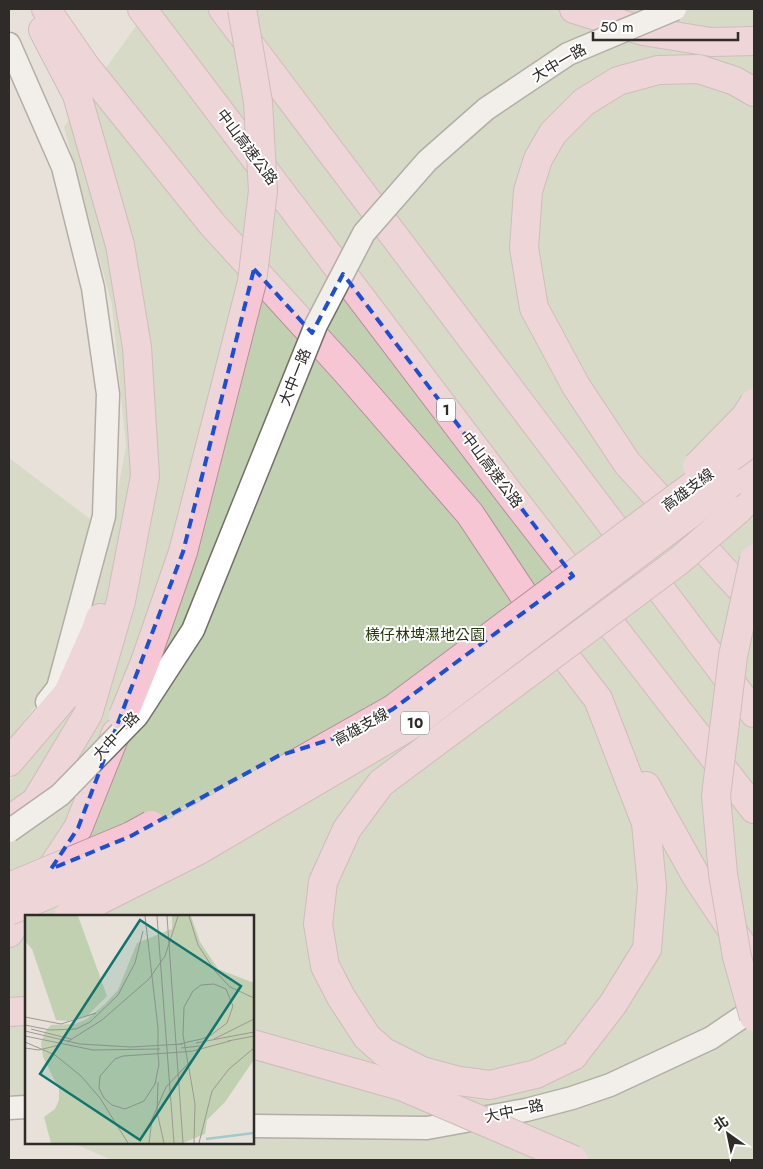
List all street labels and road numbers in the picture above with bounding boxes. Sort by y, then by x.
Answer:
street label: 大中一路 [528,38,590,88]
street label: 中山高速公路 [211,104,283,190]
street label: 大中一路 [274,345,316,409]
road number: 1 [437,398,455,422]
street label: 中山高速公路 [456,427,528,513]
street label: 高雄支線 [657,463,719,517]
street label: 高雄支線 [329,703,393,751]
street label: 大中一路 [87,707,145,765]
road number: 10 [401,711,429,734]
street label: 大中一路 [482,1094,546,1128]

